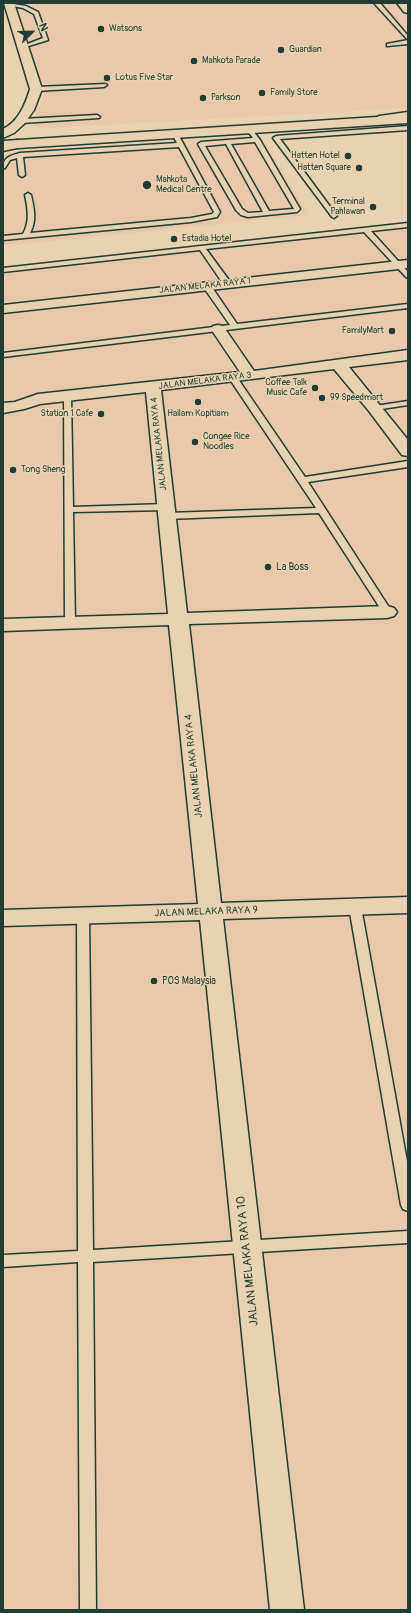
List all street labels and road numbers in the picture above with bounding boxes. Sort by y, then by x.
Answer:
street label: JALAN MELAKA RAYA 1 [159,276,251,296]
street label: JALAN MELAKA RAYA 3 [158,370,252,392]
street label: JALAN MELAKA RAYA 4 [149,397,169,491]
street label: JALAN MELAKA RAYA 4 [183,714,205,818]
street label: JALAN MELAKA RAYA 9 [154,904,258,920]
street label: JALAN MELAKA RAYA 10 [234,1195,262,1327]

